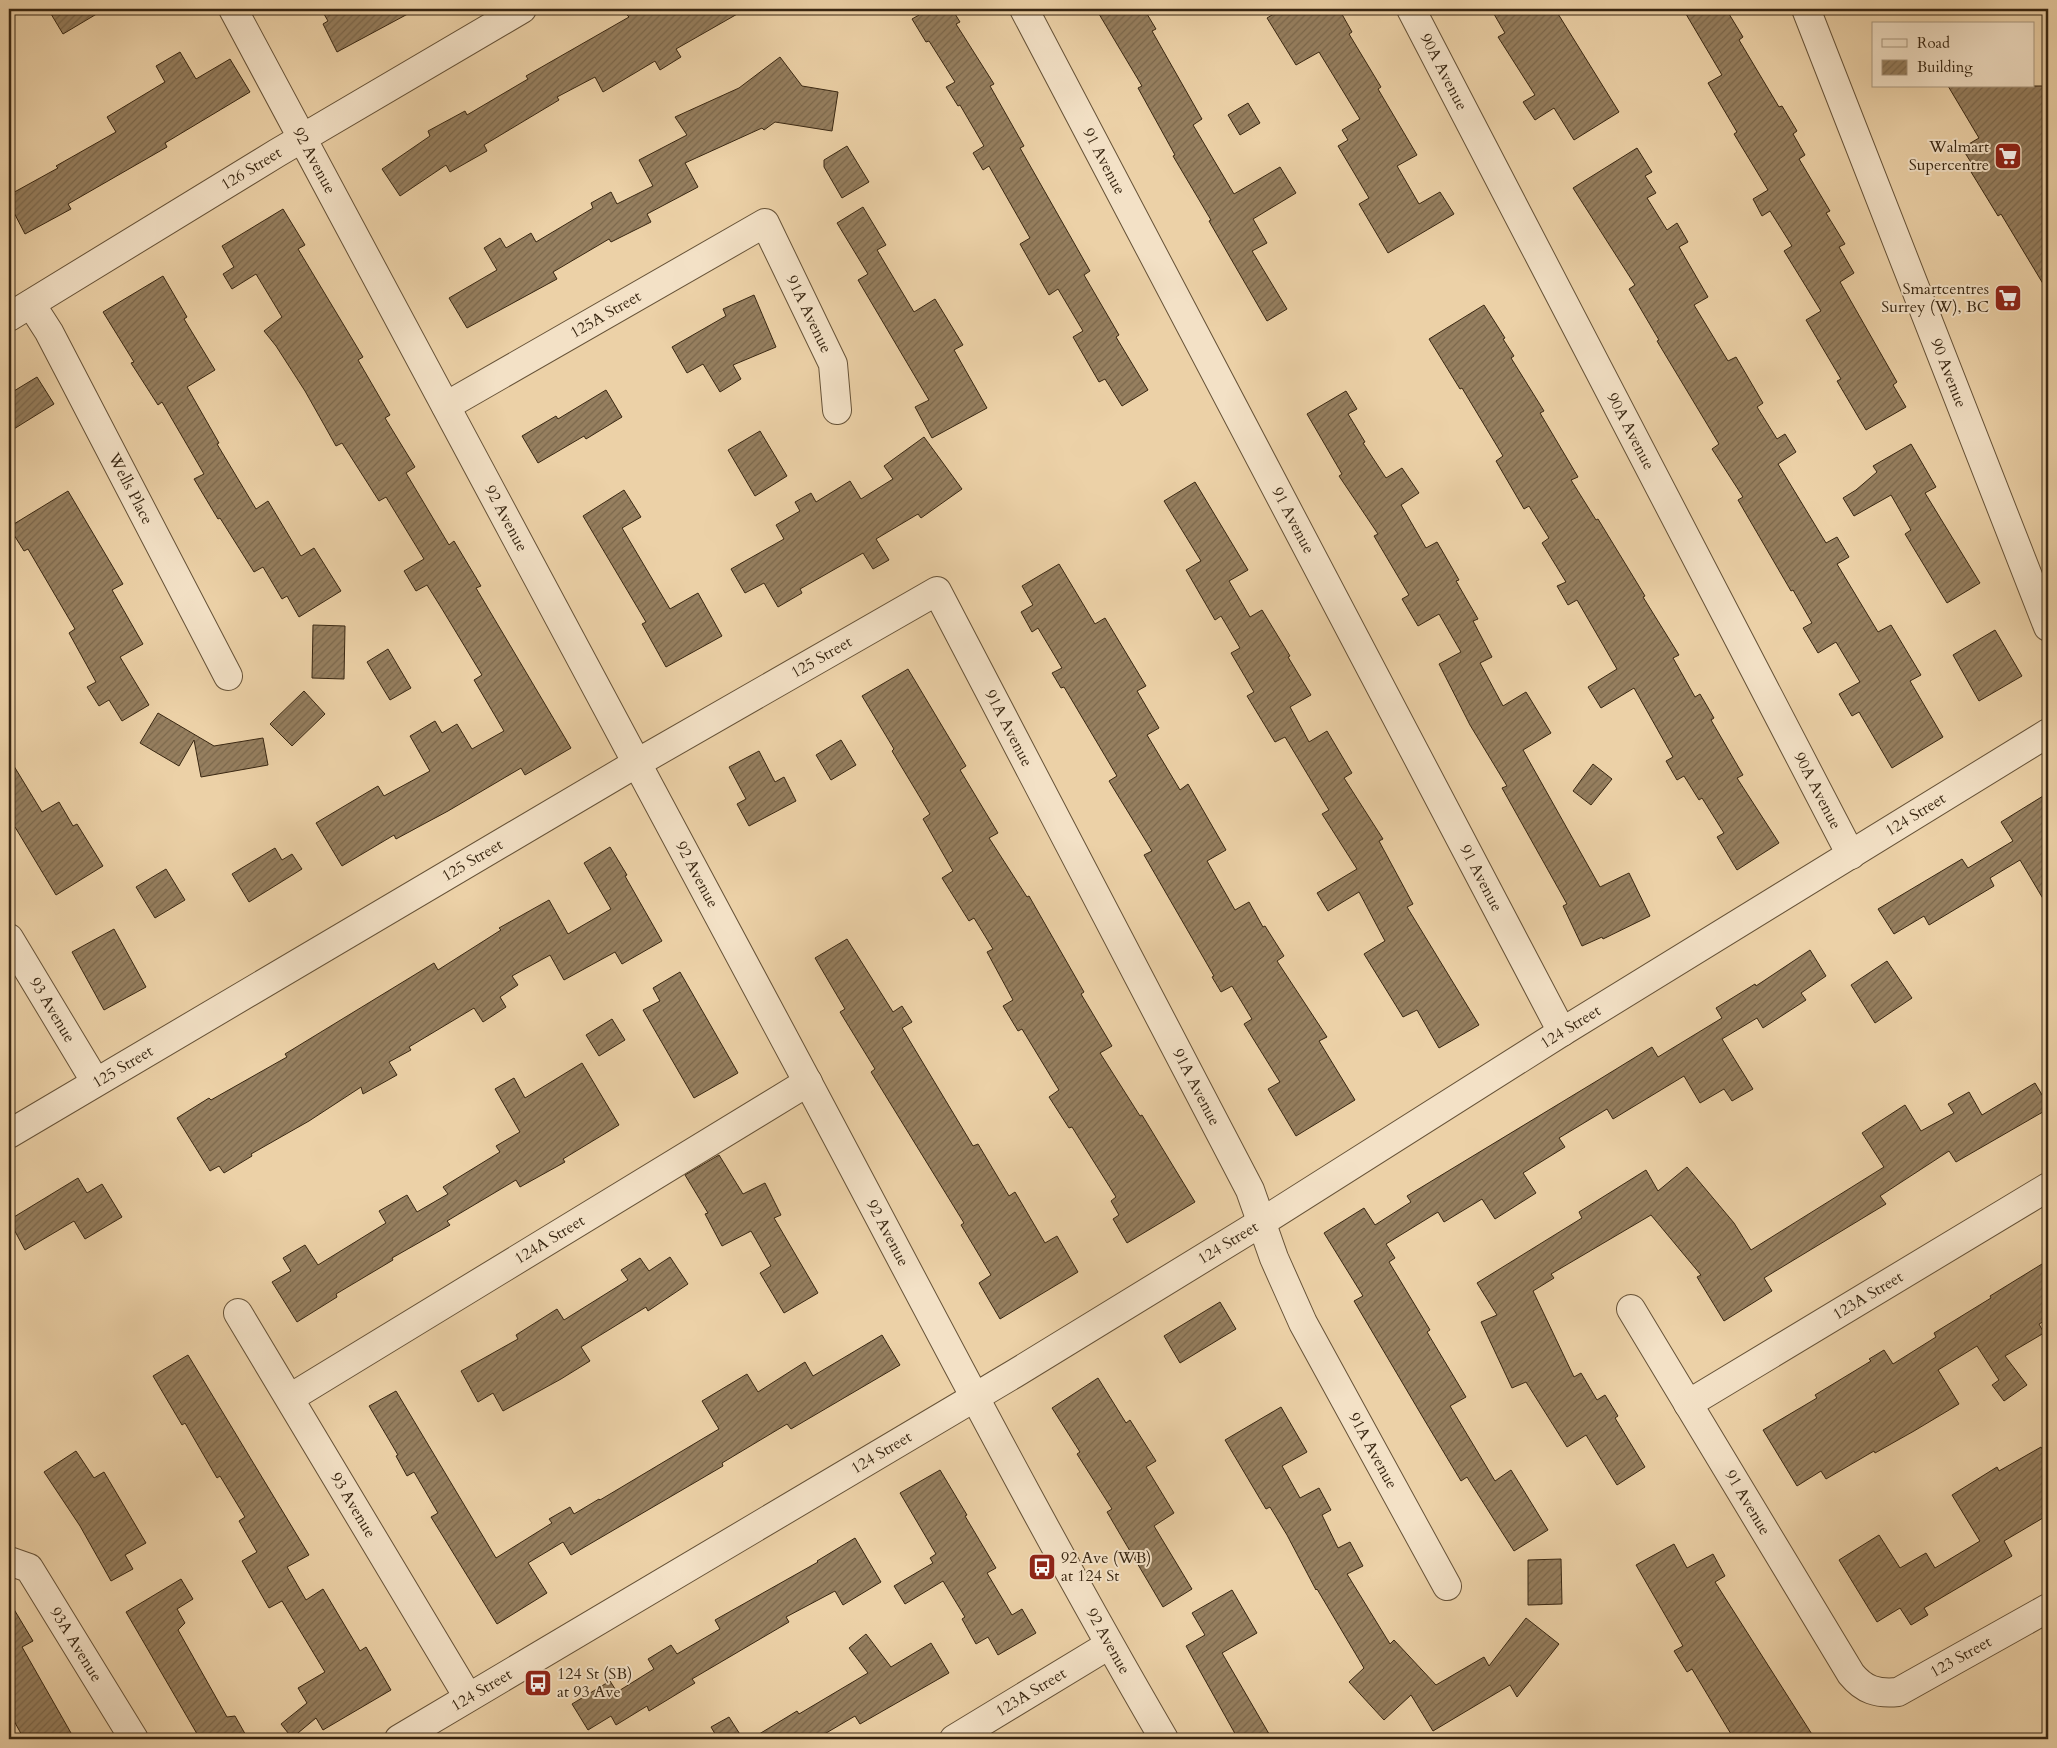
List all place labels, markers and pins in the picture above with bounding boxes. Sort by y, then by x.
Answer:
place label: Walmart Supercentre [1909,136,1989,176]
supermarket icon: Walmart Supercentre [1993,141,2023,171]
place label: Smartcentres Surrey (W), BC [1881,278,1989,318]
supermarket icon: Smartcentres Surrey (W), BC [1993,283,2023,313]
place label: 92 Ave (WB) at 124 St [1061,1547,1151,1587]
bus stop icon: 92 Ave (WB) at 124 St [1027,1552,1057,1582]
place label: 124 St (SB) at 93 Ave [557,1663,632,1703]
bus stop icon: 124 St (SB) at 93 Ave [523,1668,553,1698]

